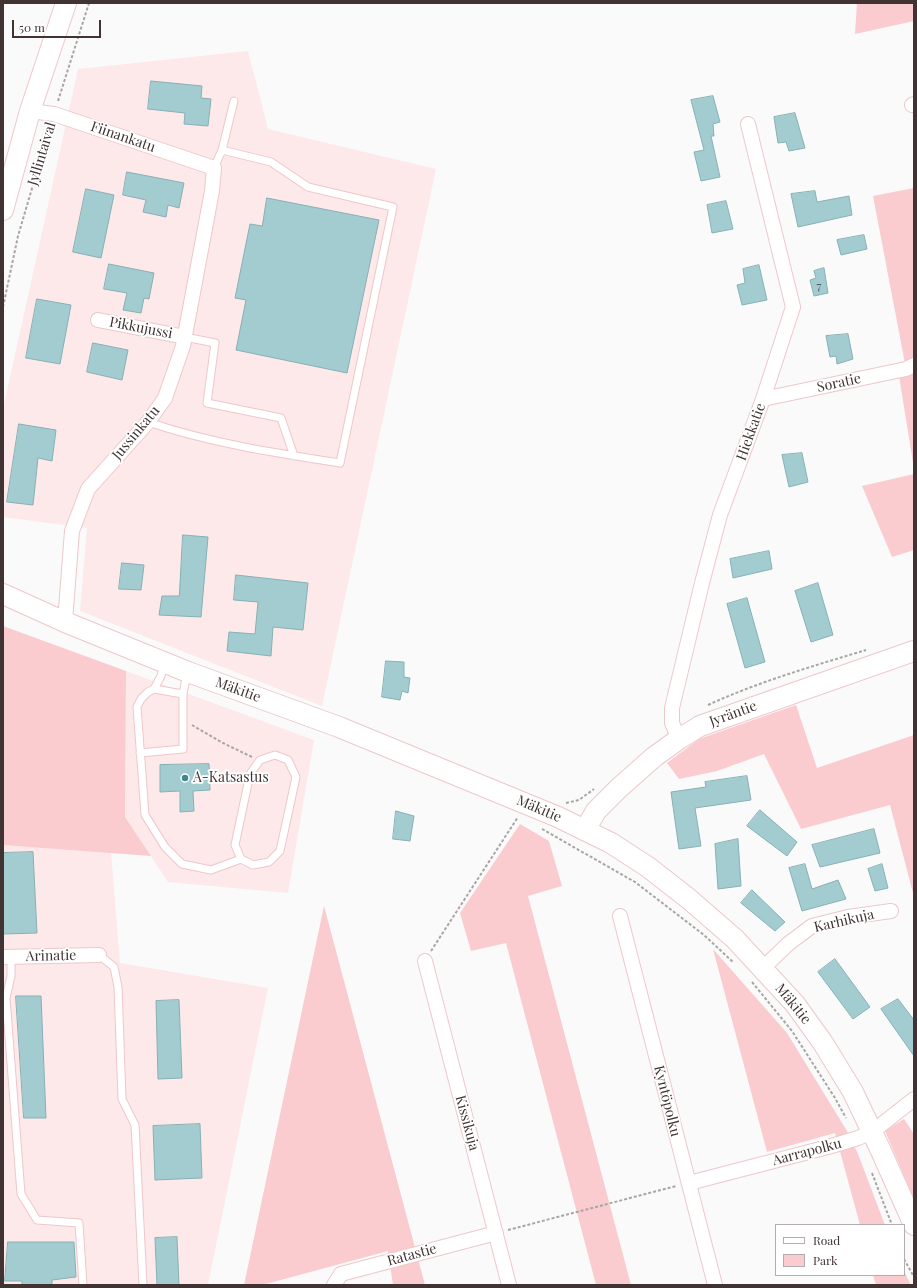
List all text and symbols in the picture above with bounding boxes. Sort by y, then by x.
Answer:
scale bar [14,12,103,38]
text: 50 m [19,19,45,35]
street label: Fiinankatu [88,118,158,156]
street label: Jyllintaival [24,120,60,188]
house number: 7 [817,279,821,293]
street label: Pikkujussi [108,314,174,342]
street label: Soratie [815,370,863,396]
street label: Hiekkatie [733,401,769,463]
street label: Jussinkatu [109,403,163,463]
street label: Mäkitie [213,674,263,706]
street label: Jyräntie [707,698,759,730]
place label: A-Katsastus [193,770,269,786]
marker: A-Katsastus [180,773,190,783]
street label: Mäkitie [514,792,564,826]
street label: Karhikuja [812,906,876,936]
street label: Arinatie [26,947,76,965]
street label: Mäkitie [772,980,814,1028]
street label: Kyntöpolku [650,1064,684,1138]
street label: Kissikuja [452,1094,482,1152]
street label: Aarrapolku [771,1135,843,1169]
legend [775,1224,905,1276]
text: Road [813,1232,840,1248]
street label: Ratastie [385,1240,439,1270]
text: Park [813,1252,838,1268]

